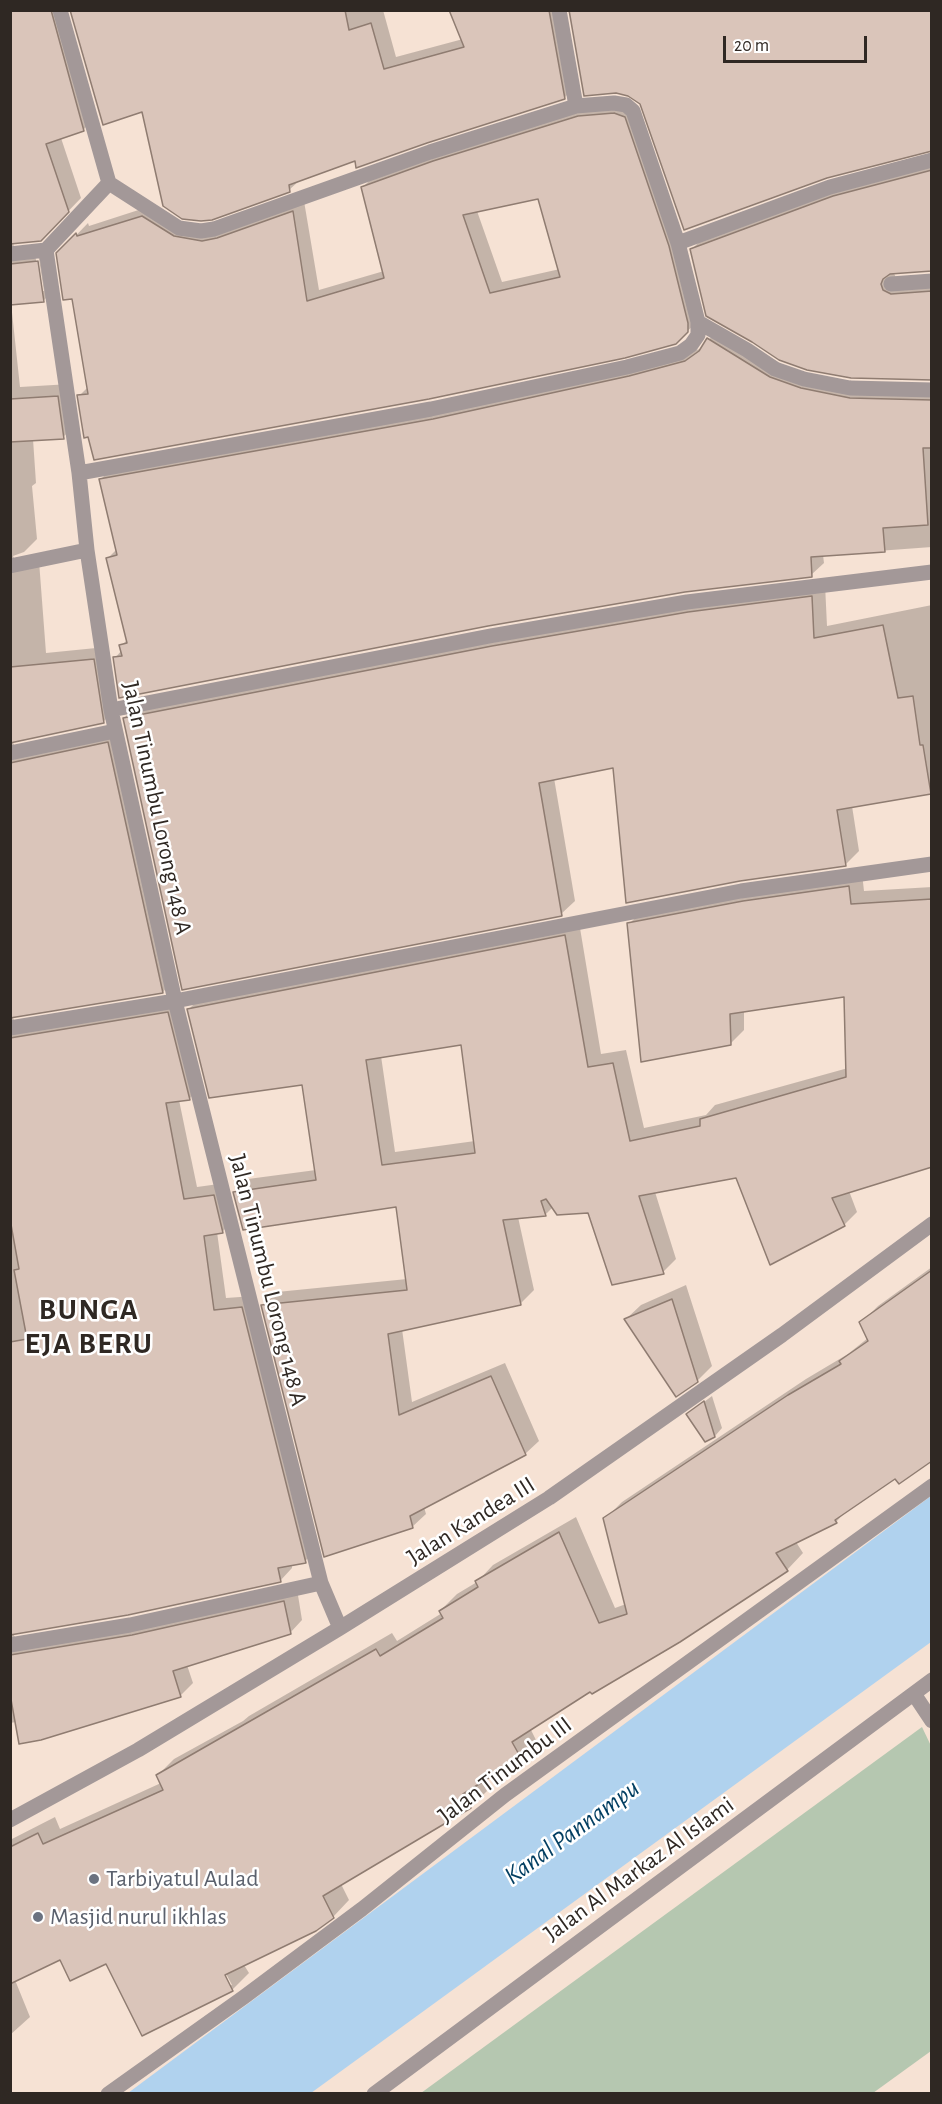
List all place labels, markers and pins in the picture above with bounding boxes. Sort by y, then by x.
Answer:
place label: Tarbiyatul Aulad [106,1865,259,1893]
marker: Tarbiyatul Aulad [87,1872,101,1886]
place label: Masjid nurul ikhlas [50,1903,227,1931]
marker: Masjid nurul ikhlas [31,1910,45,1924]

